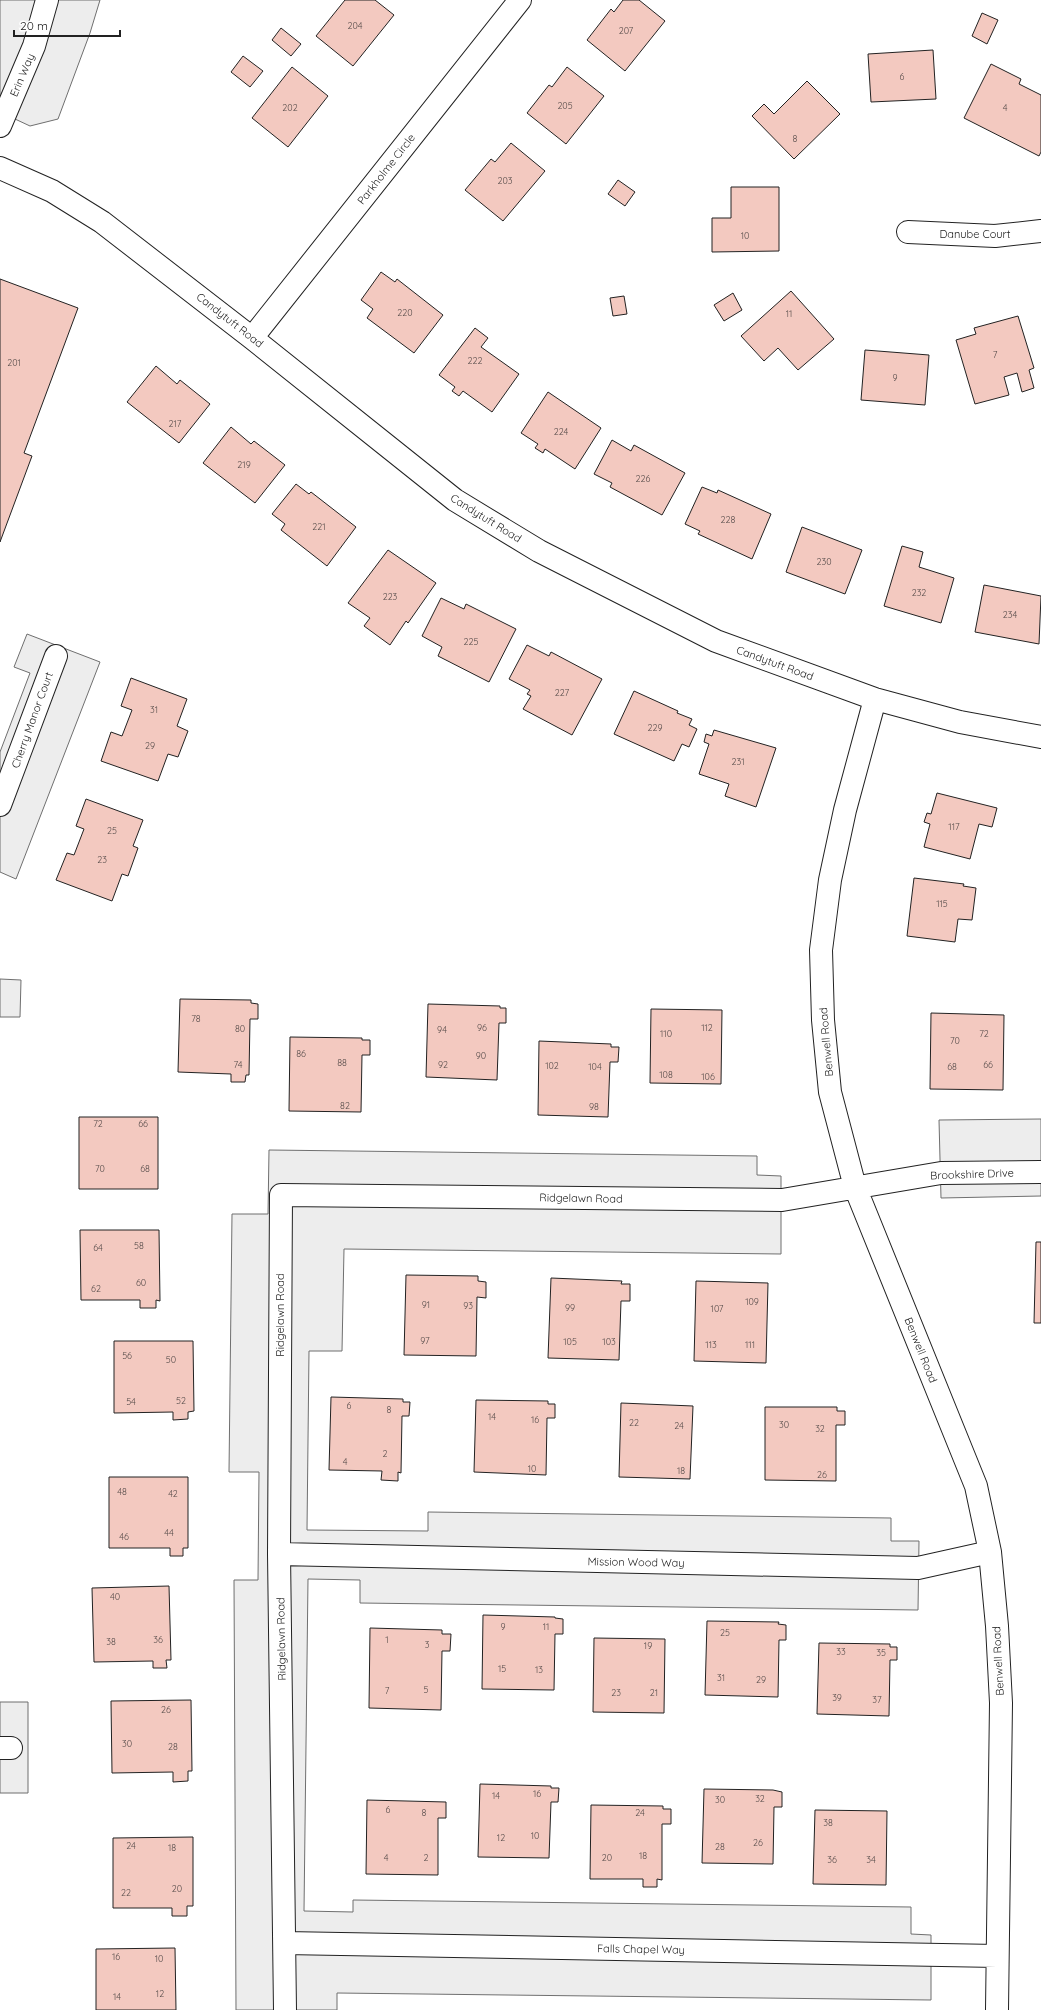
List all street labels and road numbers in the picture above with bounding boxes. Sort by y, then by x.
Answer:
street label: Erin Way [7,51,37,99]
street label: Parkholme Circle [354,131,418,207]
street label: Danube Court [939,227,1011,241]
street label: Candytuft Road [194,290,266,350]
street label: Candytuft Road [448,491,524,545]
street label: Candytuft Road [734,643,816,683]
street label: Cherry Manor Court [8,670,56,770]
street label: Benwell Road [816,1007,836,1077]
street label: Brookshire Drive [930,1166,1014,1182]
street label: Ridgelawn Road [539,1190,623,1206]
street label: Ridgelawn Road [273,1273,287,1357]
street label: Benwell Road [901,1315,941,1385]
street label: Mission Wood Way [587,1554,685,1570]
street label: Ridgelawn Road [273,1597,289,1681]
street label: Benwell Road [989,1626,1007,1696]
street label: Falls Chapel Way [597,1941,685,1957]

